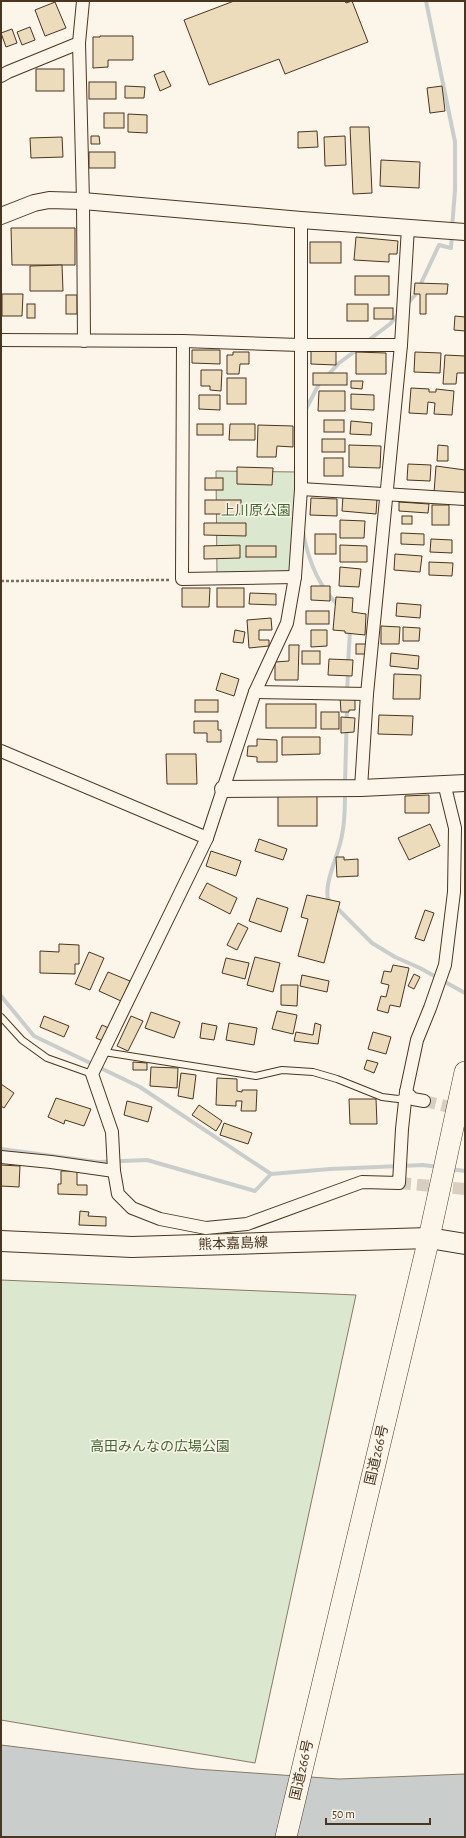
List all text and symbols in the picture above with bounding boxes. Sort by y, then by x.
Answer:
park label: 上川原公園 [221,503,291,518]
street label: 熊本嘉島線 [198,1234,268,1252]
street label: 国道266号 [362,1423,391,1487]
park label: 高田みんなの広場公園 [90,1439,230,1454]
street label: 国道266号 [287,1738,316,1802]
scale bar [326,1800,430,1826]
text: 50 m [332,1808,355,1820]

